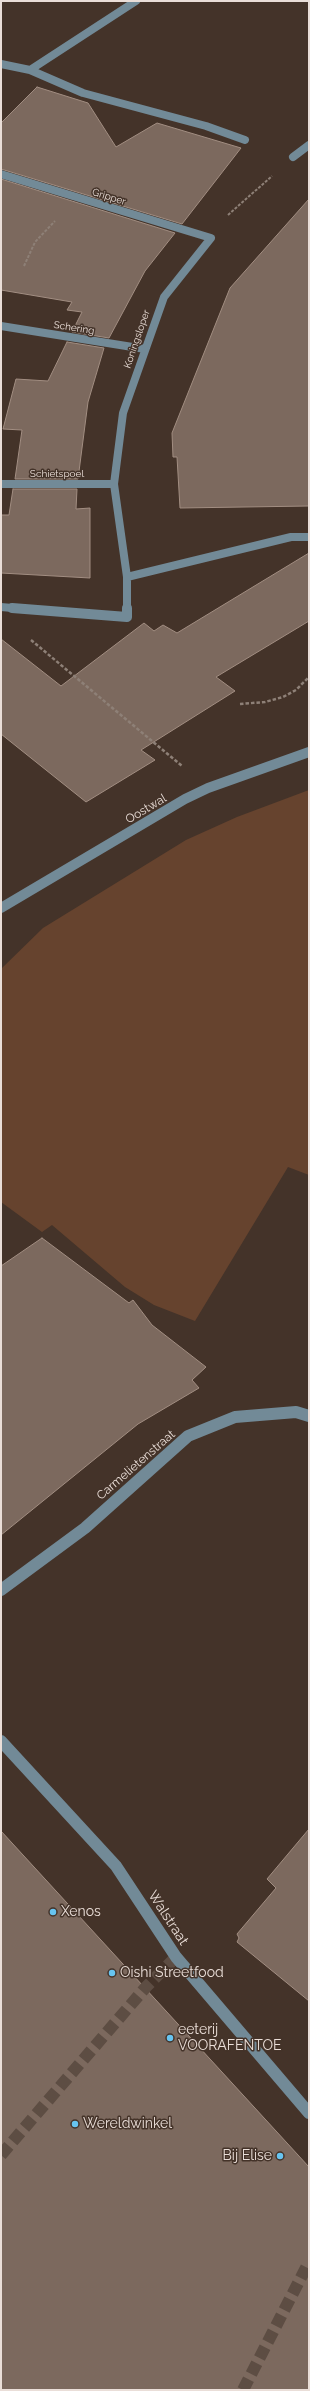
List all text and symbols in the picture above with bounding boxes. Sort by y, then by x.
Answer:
street label: Gripper [91,186,127,208]
street label: Koningsloper [121,308,153,370]
street label: Schering [53,319,95,337]
street label: Schietspoel [30,468,84,480]
street label: Oostwal [123,791,169,827]
street label: Carmelietenstraat [94,1427,178,1503]
street label: Walstraat [144,1888,192,1948]
place label: Xenos [61,1904,101,1920]
marker: Xenos [48,1907,58,1917]
place label: Oishi Streetfood [120,1965,224,1981]
marker: Oishi Streetfood [107,1968,117,1978]
place label: eeterij VOORAFENTOE [178,2022,282,2054]
marker: eeterij VOORAFENTOE [165,2033,175,2043]
place label: Wereldwinkel [83,2116,172,2132]
marker: Wereldwinkel [70,2119,80,2129]
place label: Bij Elise [223,2148,272,2164]
marker: Bij Elise [275,2151,285,2161]

